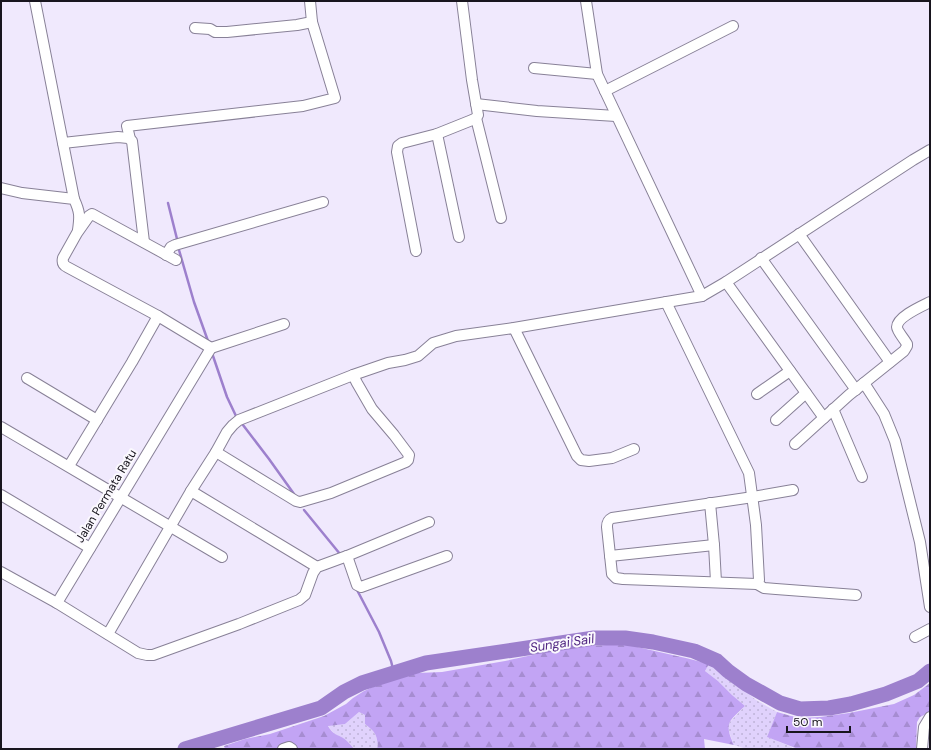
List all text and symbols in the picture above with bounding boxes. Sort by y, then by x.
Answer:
street label: Jalan Permata Ratu [72,446,140,546]
water label: Sungai Sail [529,630,596,656]
scale bar [787,708,850,734]
text: 50 m [793,714,822,730]

